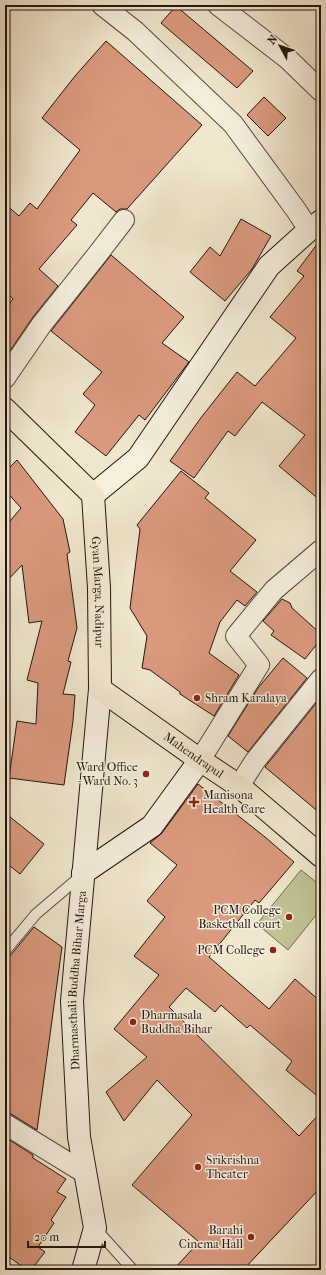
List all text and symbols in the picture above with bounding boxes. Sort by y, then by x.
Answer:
north arrow [260,26,300,66]
text: N [265,32,281,47]
street label: Gyan Marga, Nadipur [89,536,107,648]
place label: Shram Karalaya [205,691,287,705]
marker: Shram Karalaya [192,693,202,703]
street label: Mahendrapul [161,729,227,781]
place label: Ward Office - Ward No. 3 [75,760,138,788]
marker: Ward Office - Ward No. 3 [141,769,151,779]
place label: Manisona Health Care [203,788,265,816]
marker: Manisona Health Care [188,796,200,808]
street label: Dharmasthali Buddha Bihar Marga [65,890,89,1071]
place label: PCM College Basketball court [198,903,282,931]
marker: PCM College Basketball court [284,912,294,922]
place label: PCM College [197,943,265,957]
marker: PCM College [268,945,278,955]
place label: Dharmasala Buddha Bihar [141,1008,213,1036]
marker: Dharmasala Buddha Bihar [128,1017,138,1027]
place label: Srikrishna Theater [206,1153,260,1181]
marker: Srikrishna Theater [193,1162,203,1172]
scale bar [28,1223,105,1249]
place label: Barahi Cinema Hall [179,1223,244,1251]
text: 20 m [34,1230,59,1244]
marker: Barahi Cinema Hall [246,1232,256,1242]

